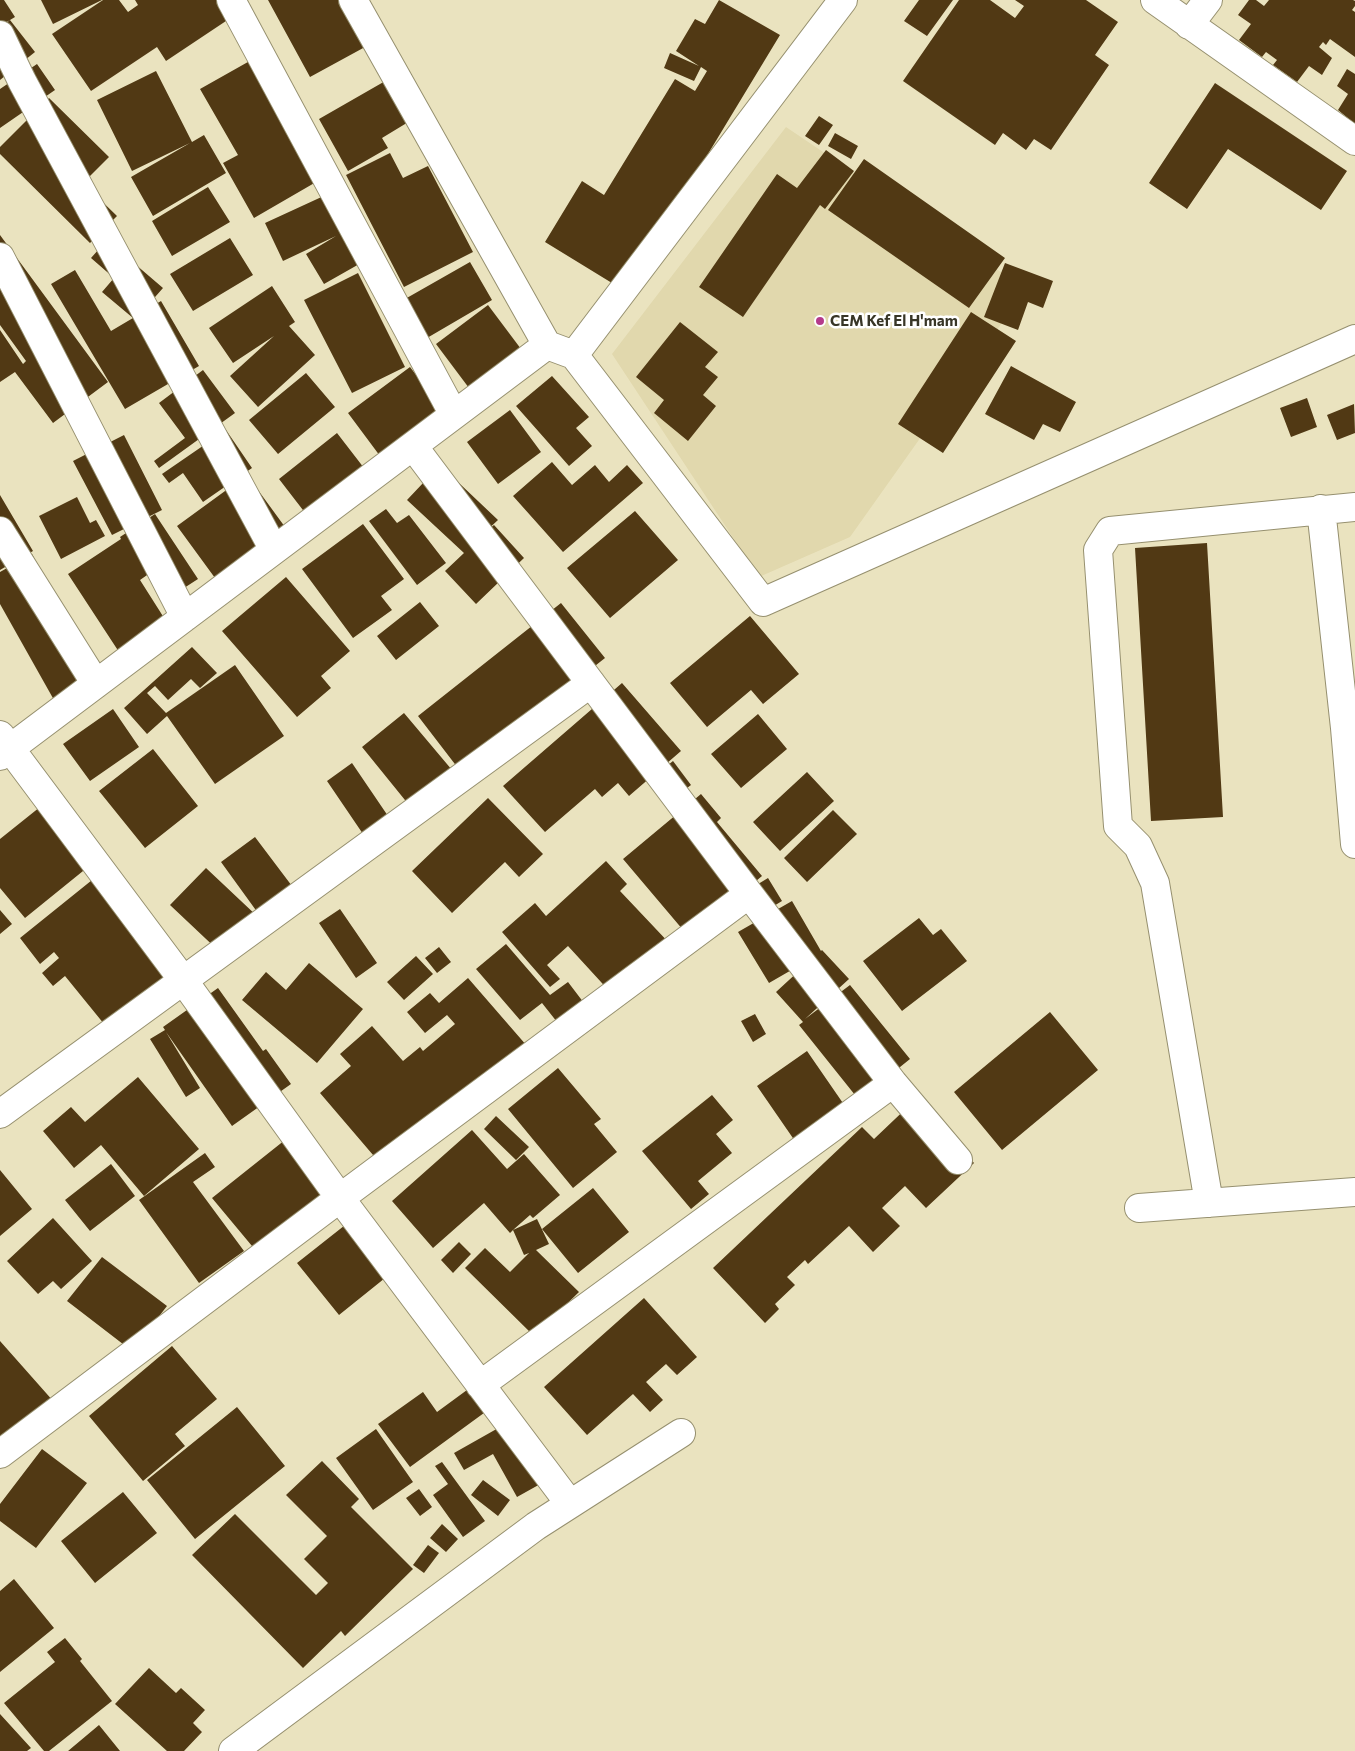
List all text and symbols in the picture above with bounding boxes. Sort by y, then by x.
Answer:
place label: CEM Kef El H'mam [830,312,958,330]
marker: CEM Kef El H'mam [814,315,826,327]

